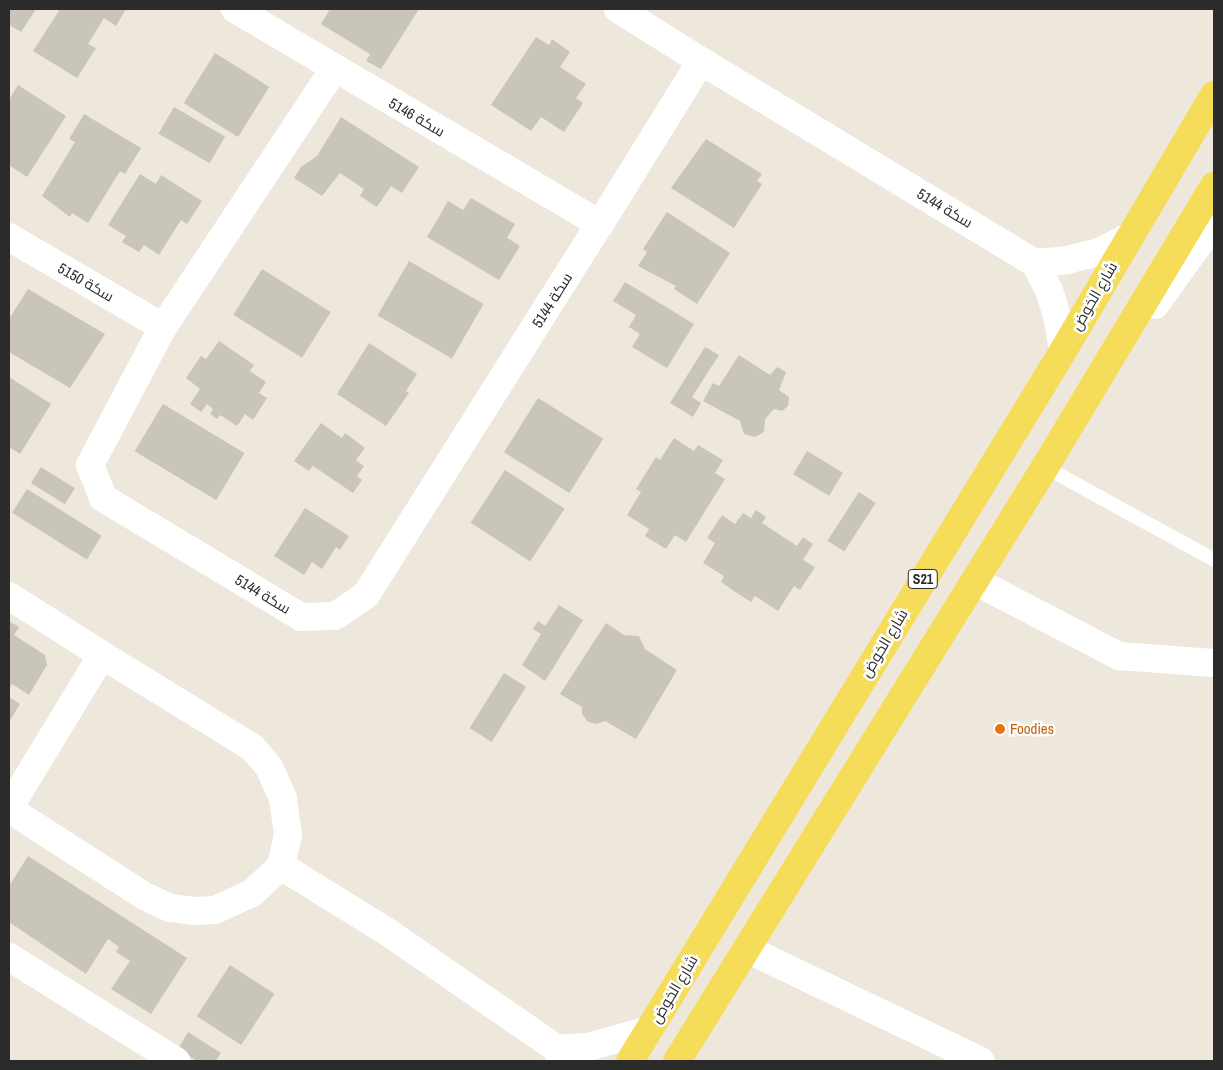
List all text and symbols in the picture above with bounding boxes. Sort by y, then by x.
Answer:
street label: سكة 5146 [386,94,448,140]
street label: سكة 5144 [914,184,976,232]
street label: شارع الخوض [1067,258,1121,334]
street label: سكة 5150 [55,259,117,305]
street label: سكة 5144 [528,269,576,331]
road number: S21 [907,568,939,590]
street label: سكة 5144 [232,570,294,618]
street label: شارع الخوض [857,606,911,680]
place label: Foodies [1010,720,1054,738]
marker: Foodies [994,723,1006,735]
street label: شارع الخوض [647,952,701,1026]

